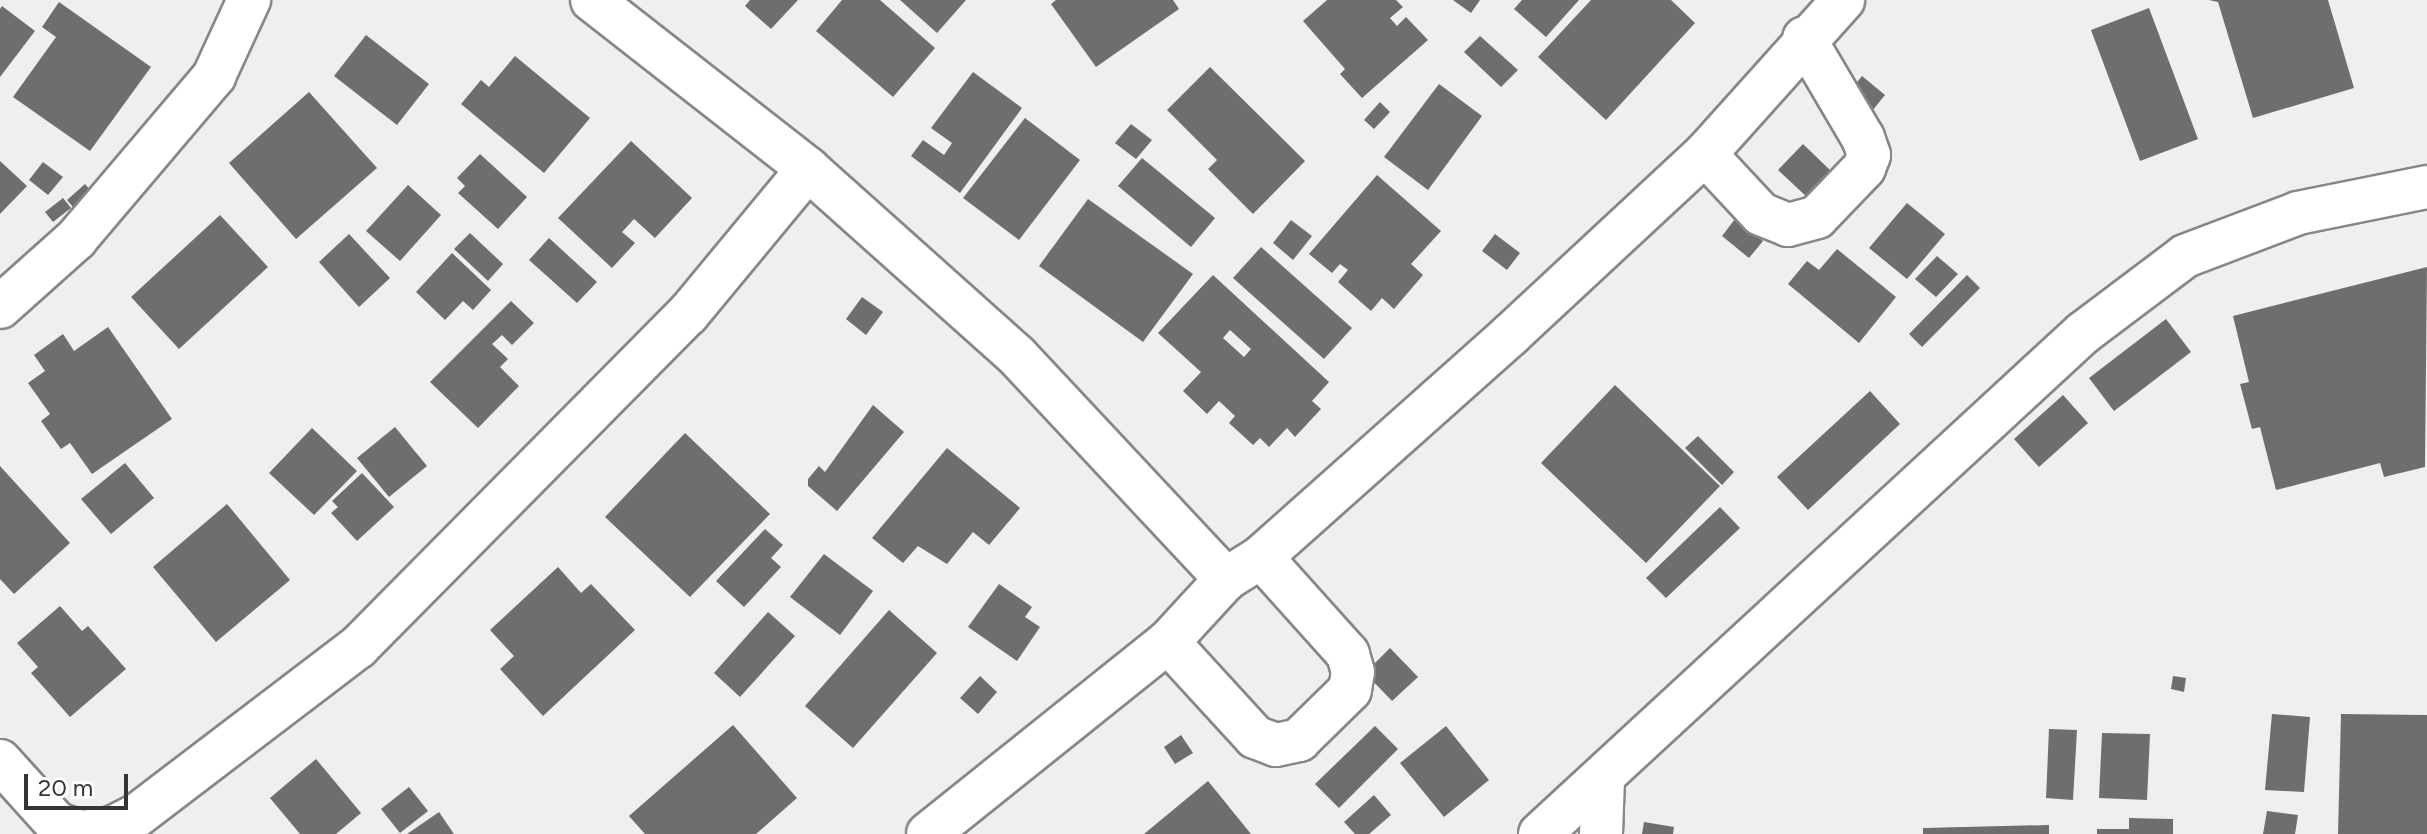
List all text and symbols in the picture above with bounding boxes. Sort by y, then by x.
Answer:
scale bar [28,758,132,808]
text: 20 m [38,773,93,802]

